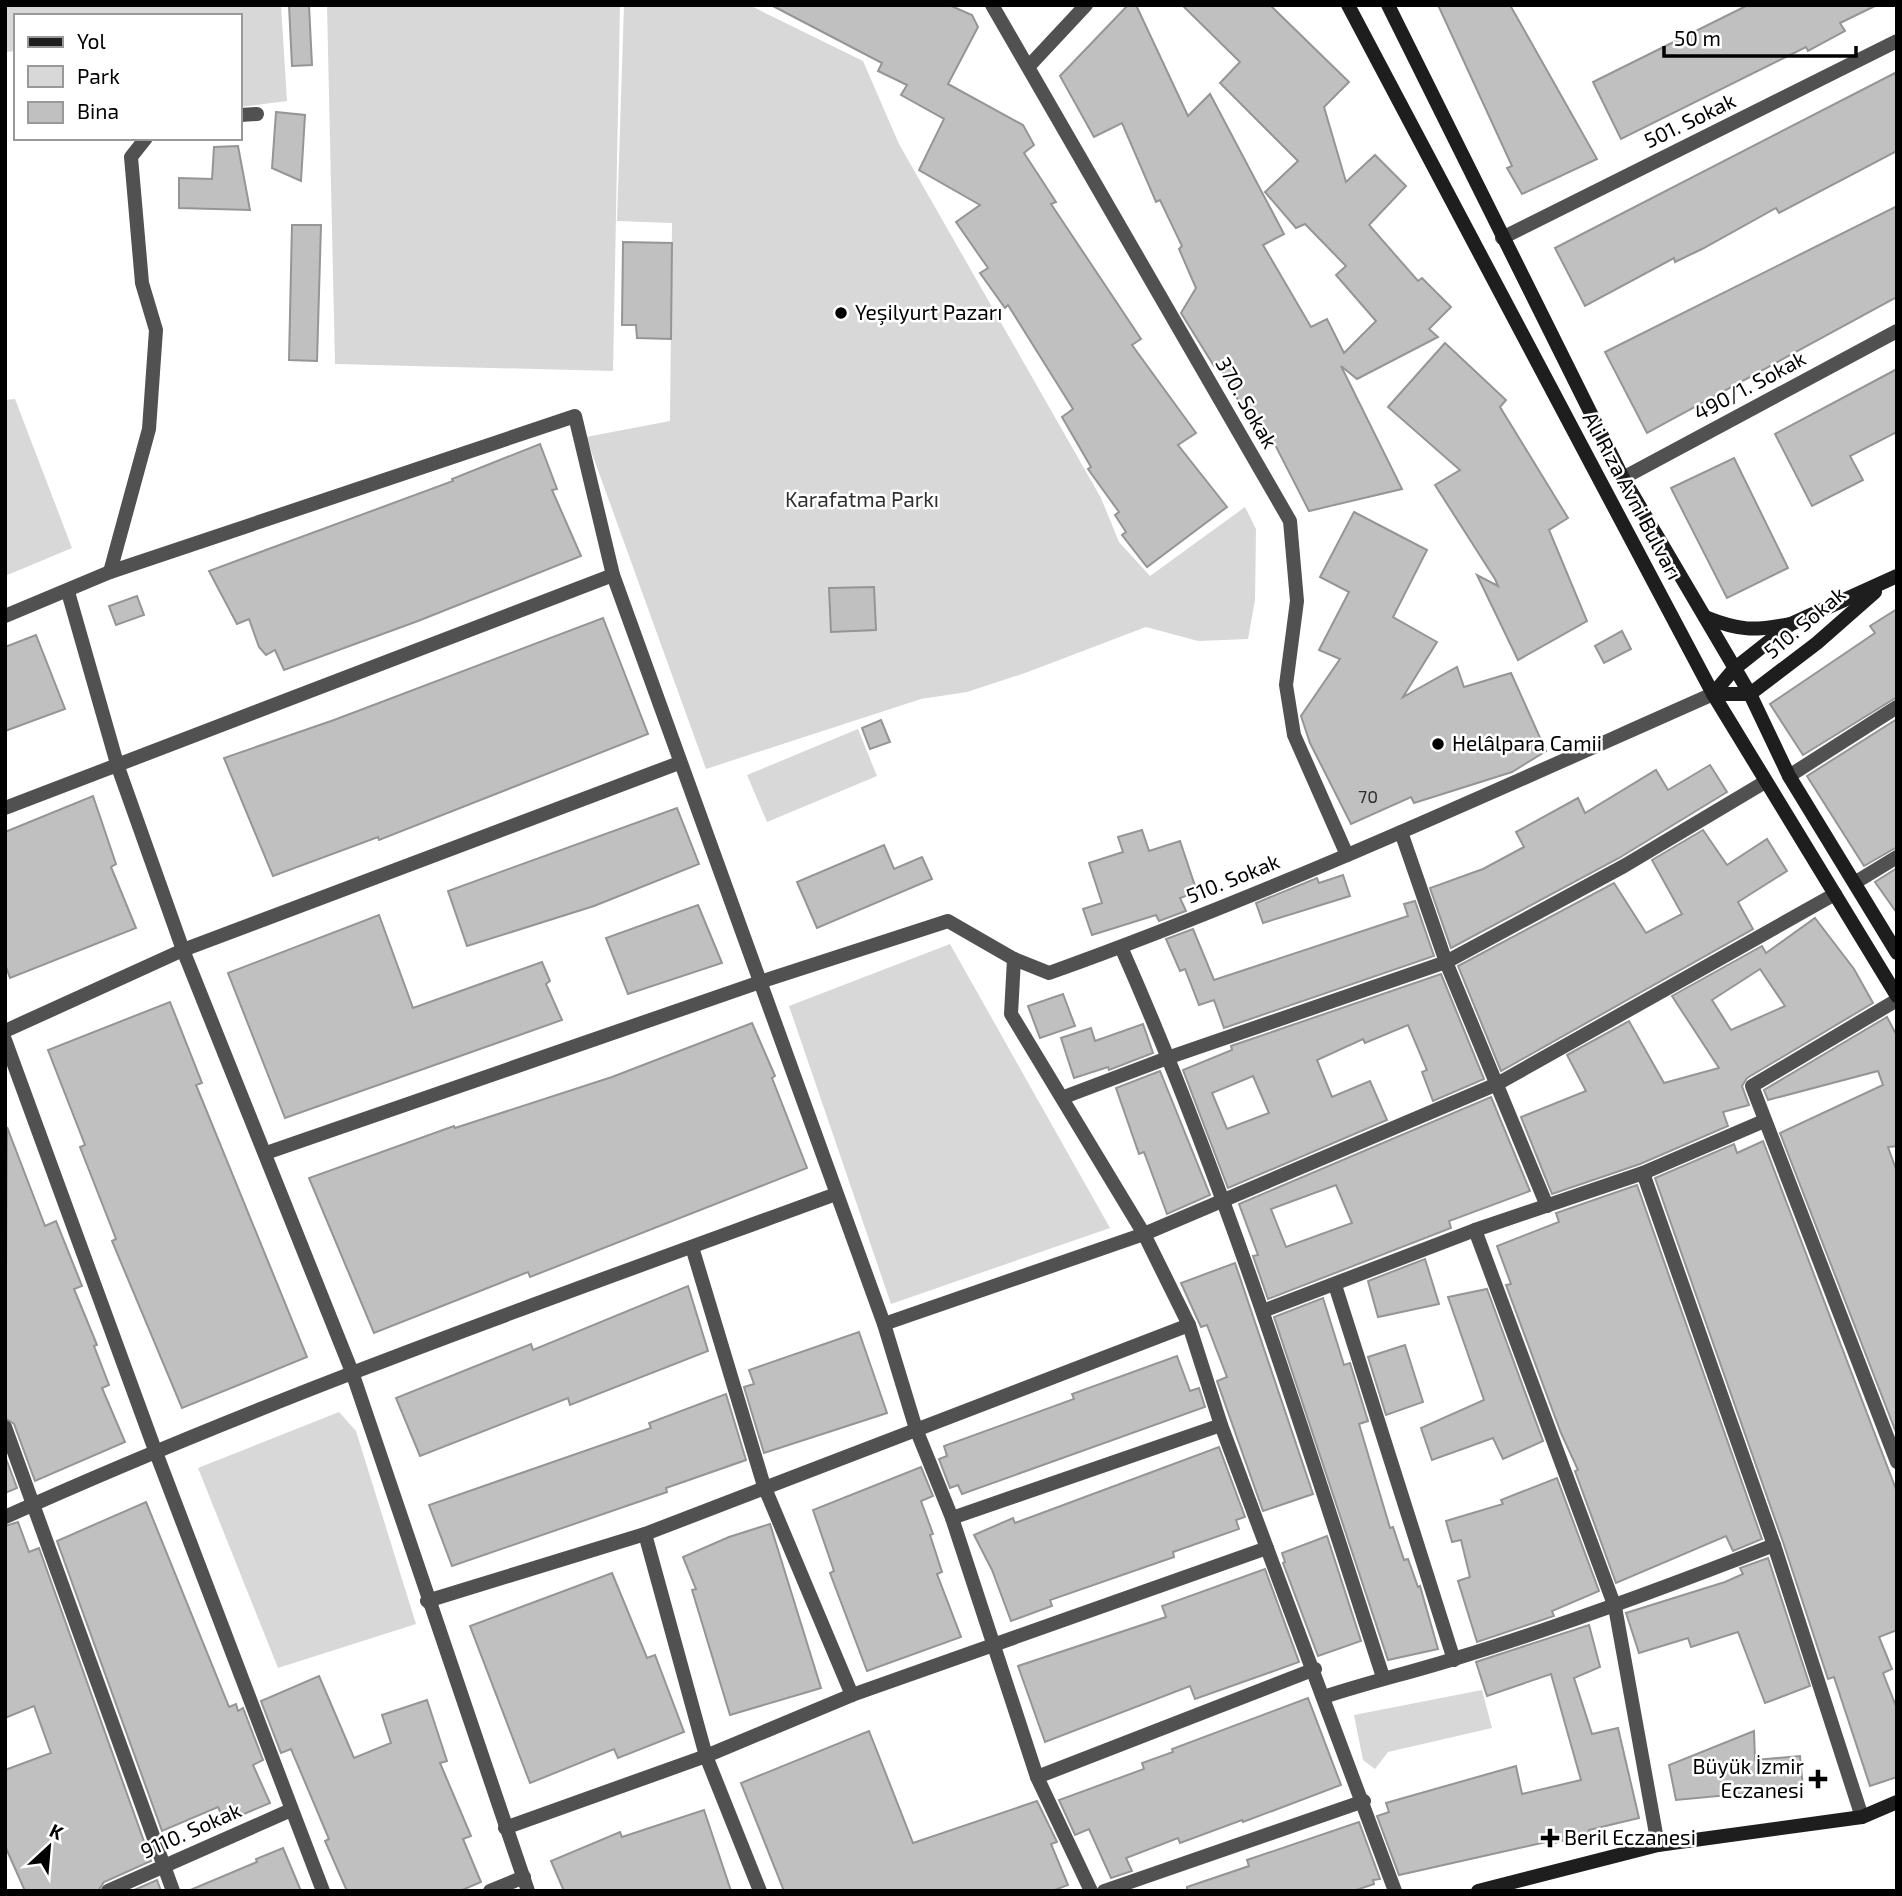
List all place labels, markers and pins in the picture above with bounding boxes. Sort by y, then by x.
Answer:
place label: Yeşilyurt Pazarı [855,299,1002,326]
marker: Yeşilyurt Pazarı [833,305,849,321]
place label: Helâlpara Camii [1452,730,1602,755]
marker: Helâlpara Camii [1430,736,1446,752]
place label: Büyük İzmir Eczanesi [1693,1753,1805,1802]
marker: Büyük İzmir Eczanesi [1810,1771,1826,1787]
place label: Beril Eczanesi [1564,1824,1696,1849]
marker: Beril Eczanesi [1542,1830,1558,1846]

